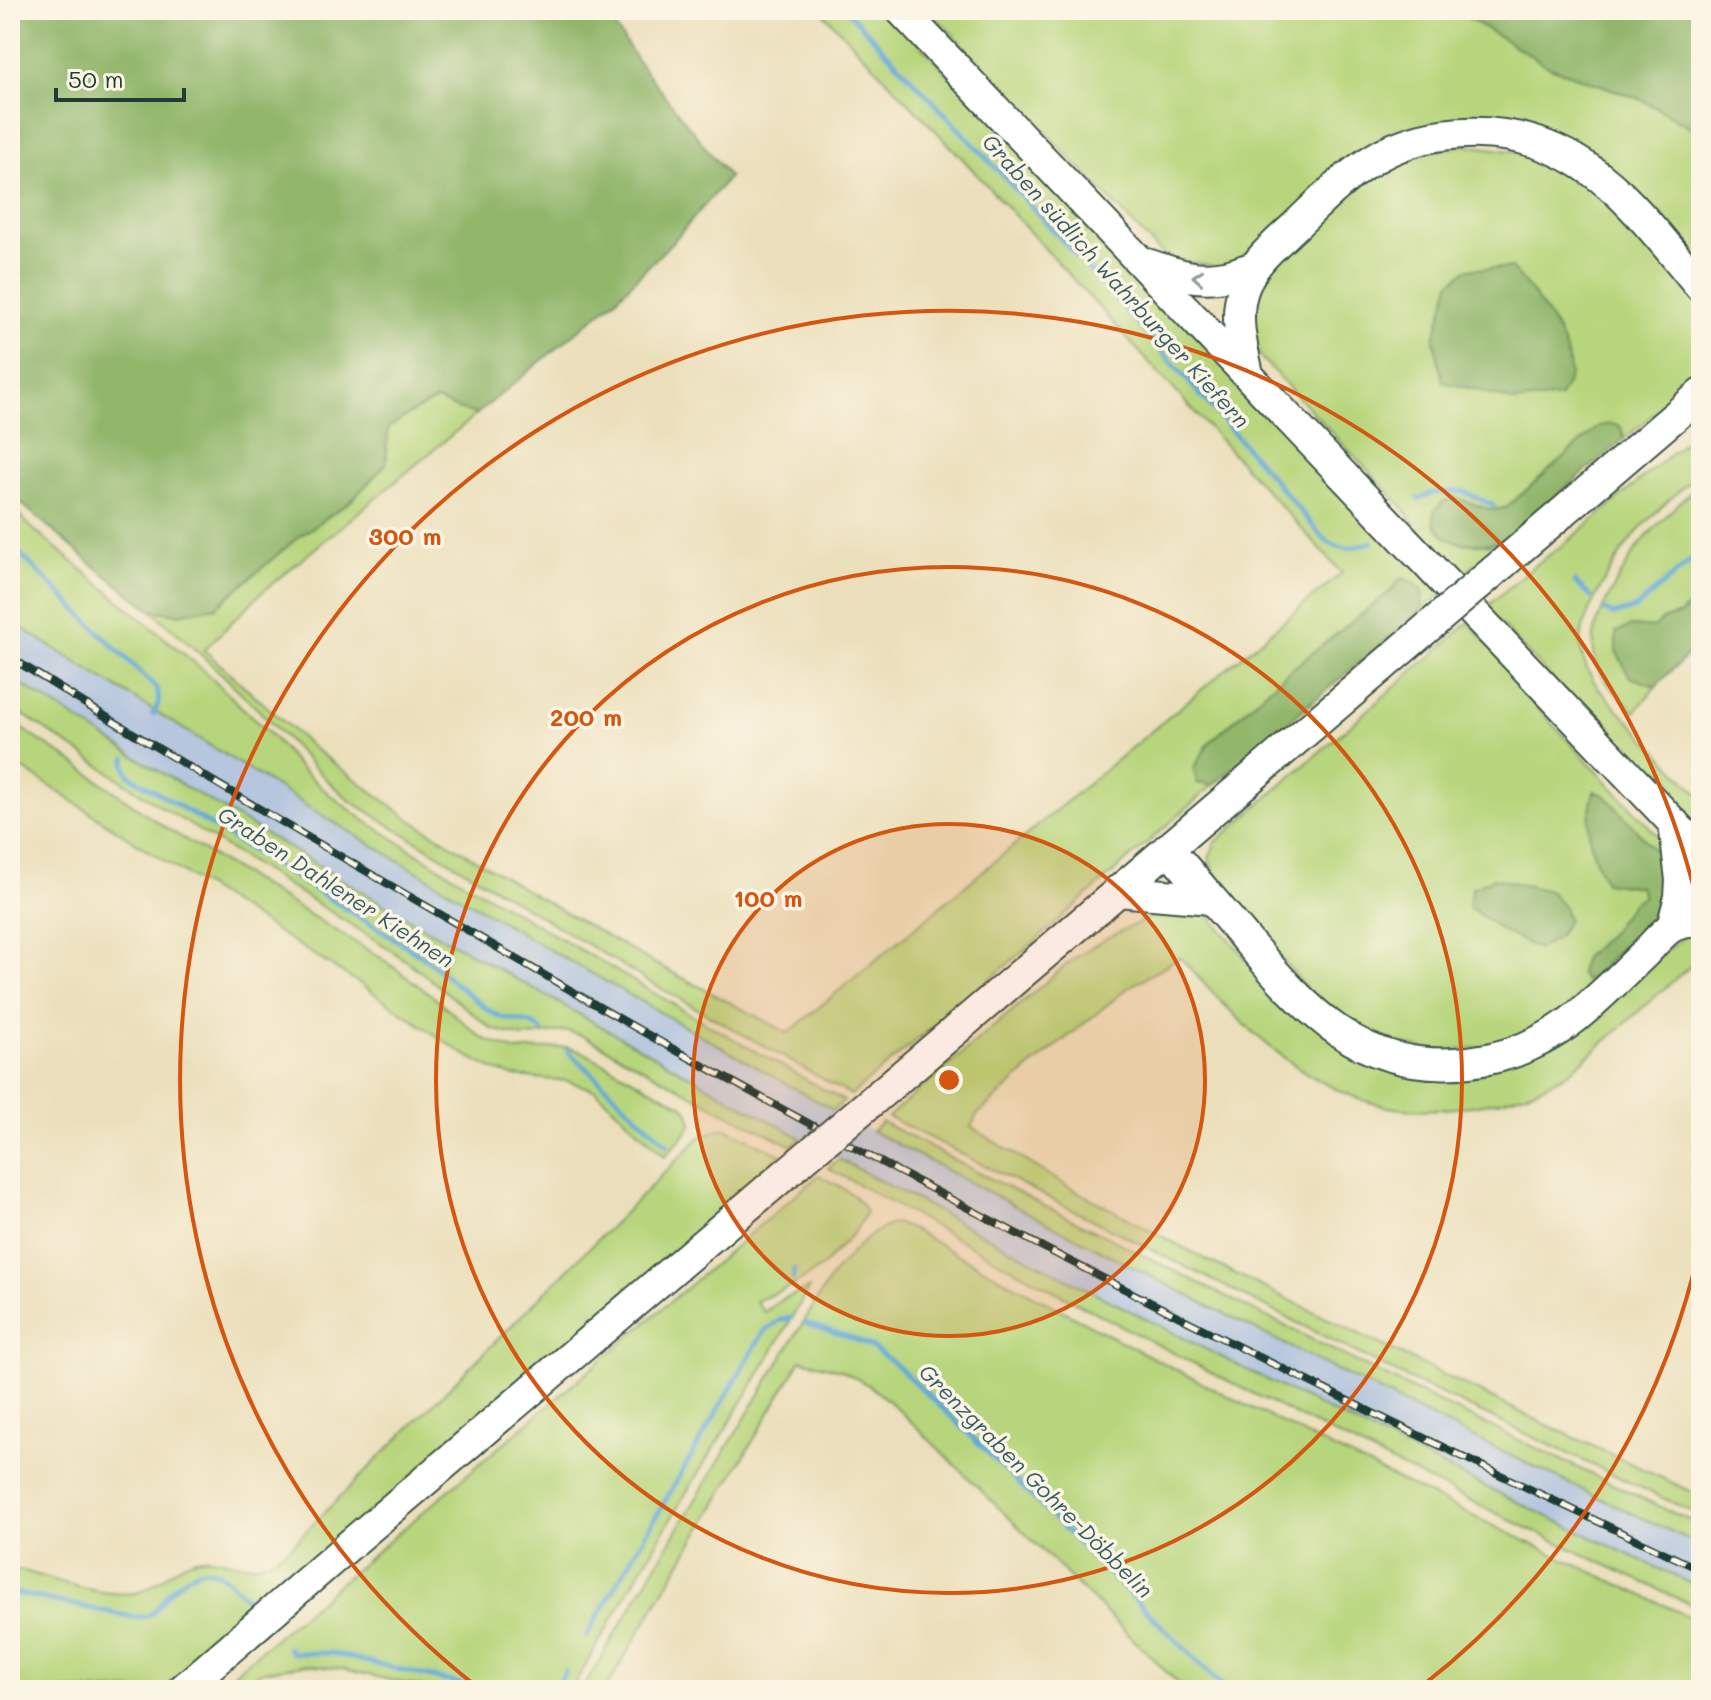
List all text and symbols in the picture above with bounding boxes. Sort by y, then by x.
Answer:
scale bar [56,52,184,102]
text: 50 m [68,63,124,94]
water label: Graben südlich Wahrburger Kiefern [976,127,1256,434]
one-way arrow [1191,268,1204,285]
text: 300 m [369,520,441,551]
text: 200 m [550,701,622,732]
water label: Graben Dahlener Kiehnen [213,799,460,974]
text: 100 m [733,882,803,913]
centre of rings [935,1066,963,1094]
water label: Grenzgraben Gohre-Döbbelin [913,1357,1160,1604]

